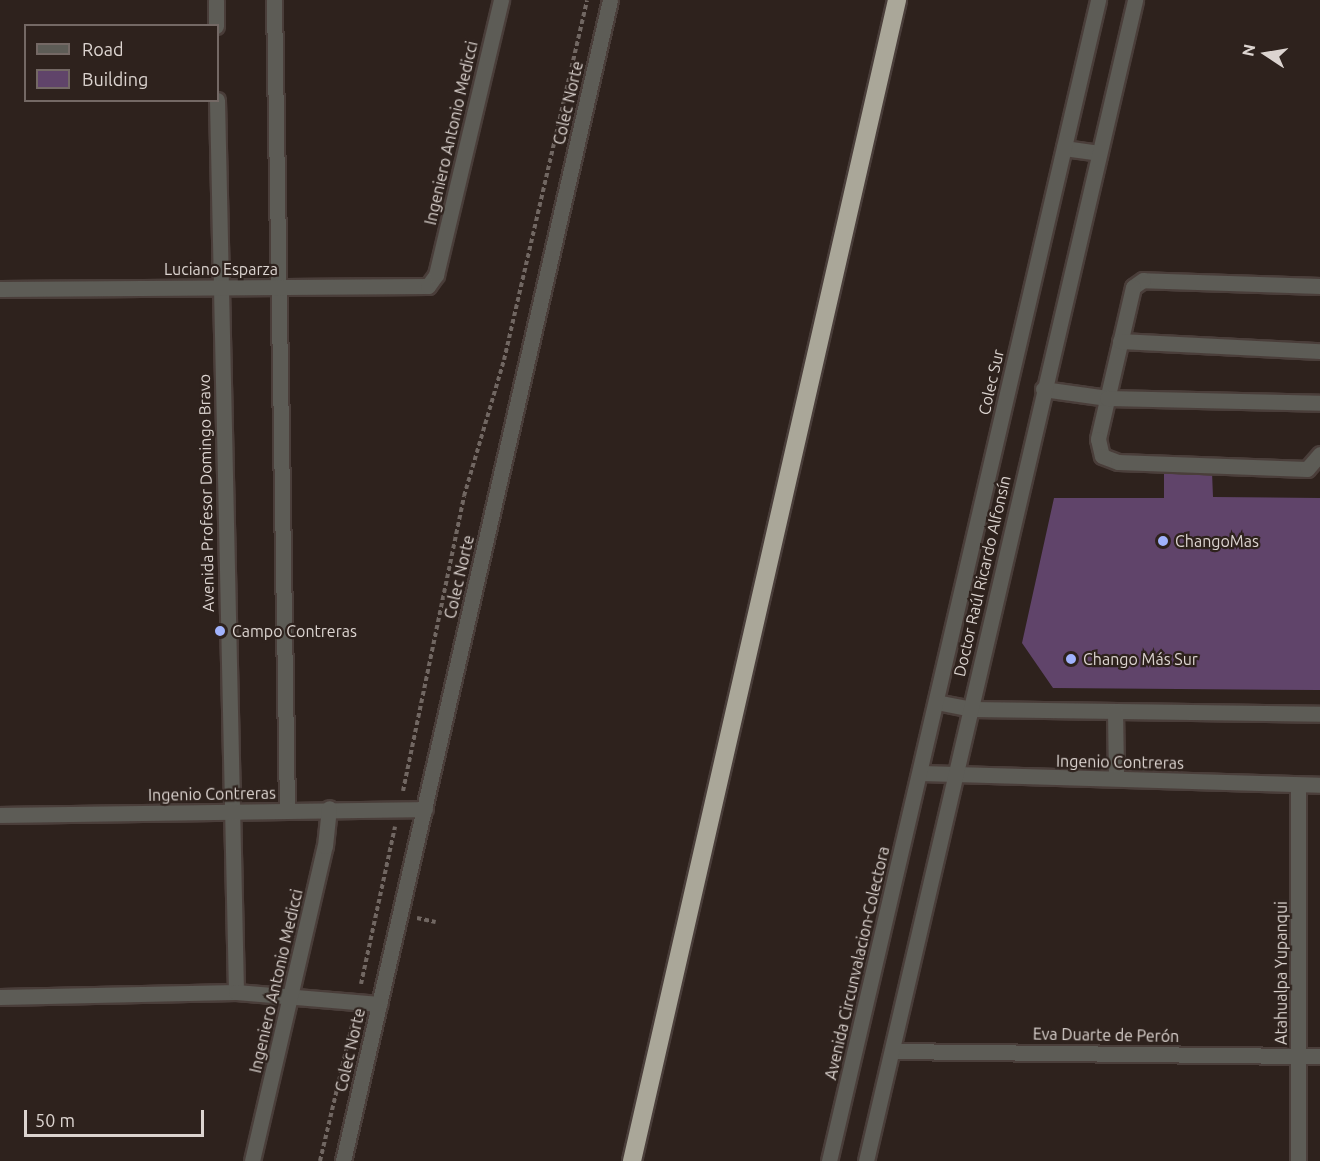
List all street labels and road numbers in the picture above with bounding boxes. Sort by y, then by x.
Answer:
street label: Ingeniero Antonio Medicci [420,39,482,227]
street label: Colec Norte [549,59,587,147]
street label: Luciano Esparza [164,259,278,279]
street label: Colec Sur [974,347,1008,417]
street label: Avenida Profesor Domingo Bravo [194,374,218,612]
street label: Doctor Raúl Ricardo Alfonsín [950,474,1014,678]
street label: Colec Norte [440,533,478,621]
street label: Ingenio Contreras [1056,751,1184,773]
street label: Ingenio Contreras [148,783,276,805]
street label: Avenida Circunvalacion-Colectora [821,844,893,1082]
street label: Ingeniero Antonio Medicci [245,887,307,1075]
street label: Atahualpa Yupanqui [1271,901,1291,1045]
street label: Colec Norte [331,1006,369,1094]
street label: Eva Duarte de Perón [1033,1024,1179,1046]

